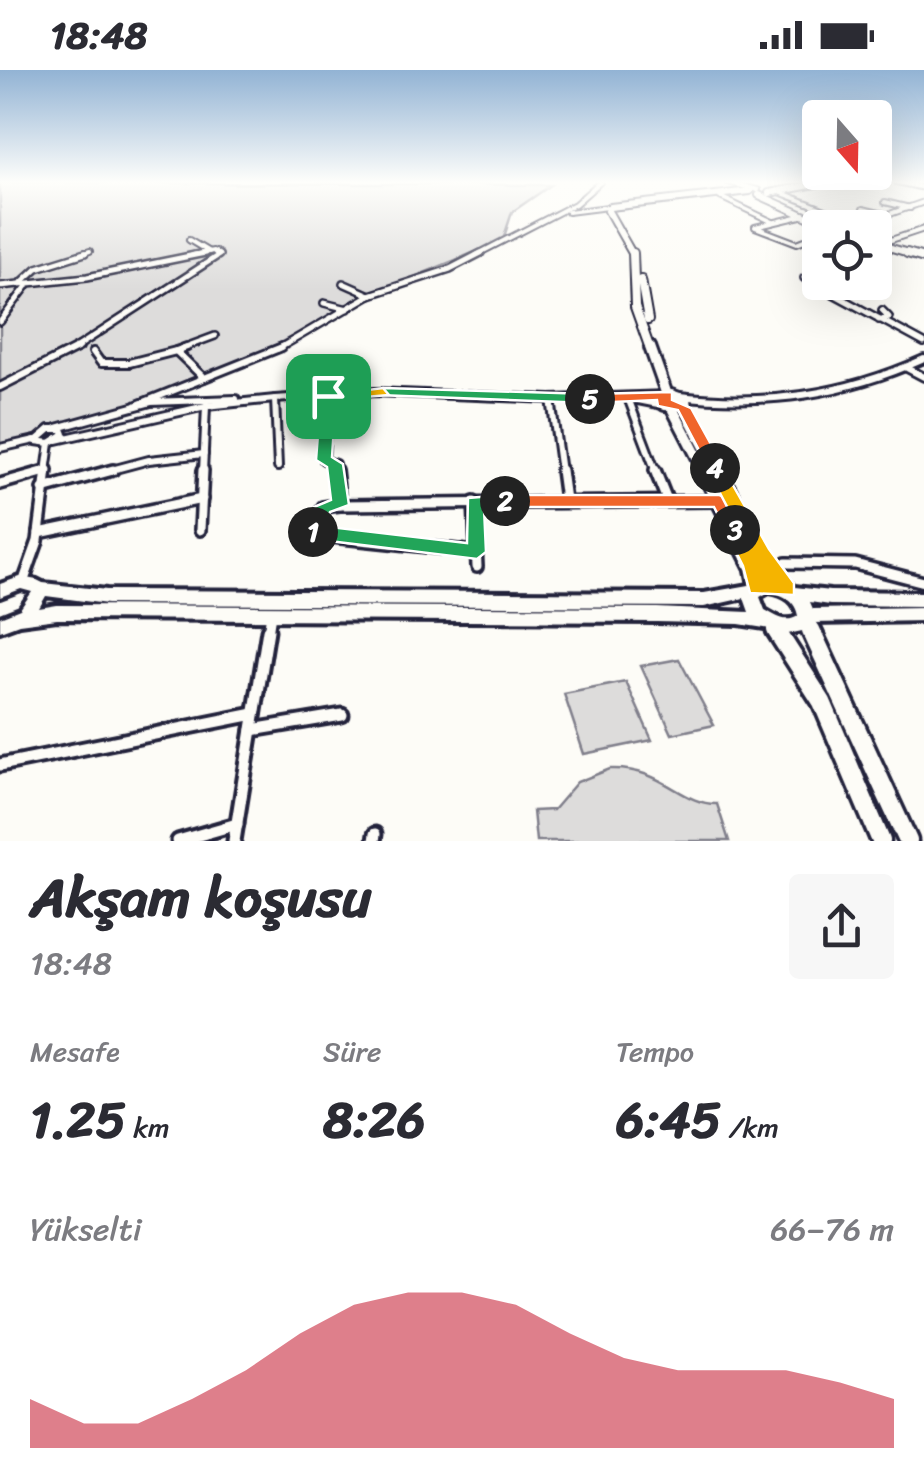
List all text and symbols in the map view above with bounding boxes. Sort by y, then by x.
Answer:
text: 18:48 [50,2,147,69]
north arrow [802,100,892,190]
map controls [802,100,892,300]
button: locate [802,210,892,300]
pin [286,354,371,439]
icon: arrive [301,369,356,424]
pin: 5 [565,374,615,424]
text: 5 [581,374,599,423]
pin: 4 [690,443,740,493]
text: 4 [706,443,724,492]
pin: 2 [480,476,530,526]
text: 2 [497,476,513,525]
pin: 3 [710,505,760,555]
text: 3 [727,505,743,554]
pin: 1 [288,507,338,557]
text: 1 [307,507,319,556]
text: Akşam koşusu [30,849,371,946]
button: share [789,874,894,979]
text: 18:48 [30,935,112,992]
text: Mesafe [30,1027,120,1076]
text: Süre [323,1027,381,1076]
text: Tempo [616,1027,694,1076]
text: 1.25 [30,1076,126,1165]
text: 8:26 [323,1076,426,1165]
text: 6:45 [616,1076,721,1165]
text: km [126,1103,170,1152]
text: /km [721,1103,779,1152]
text: Yükselti [30,1201,142,1258]
text: 66–76 m [770,1201,894,1258]

